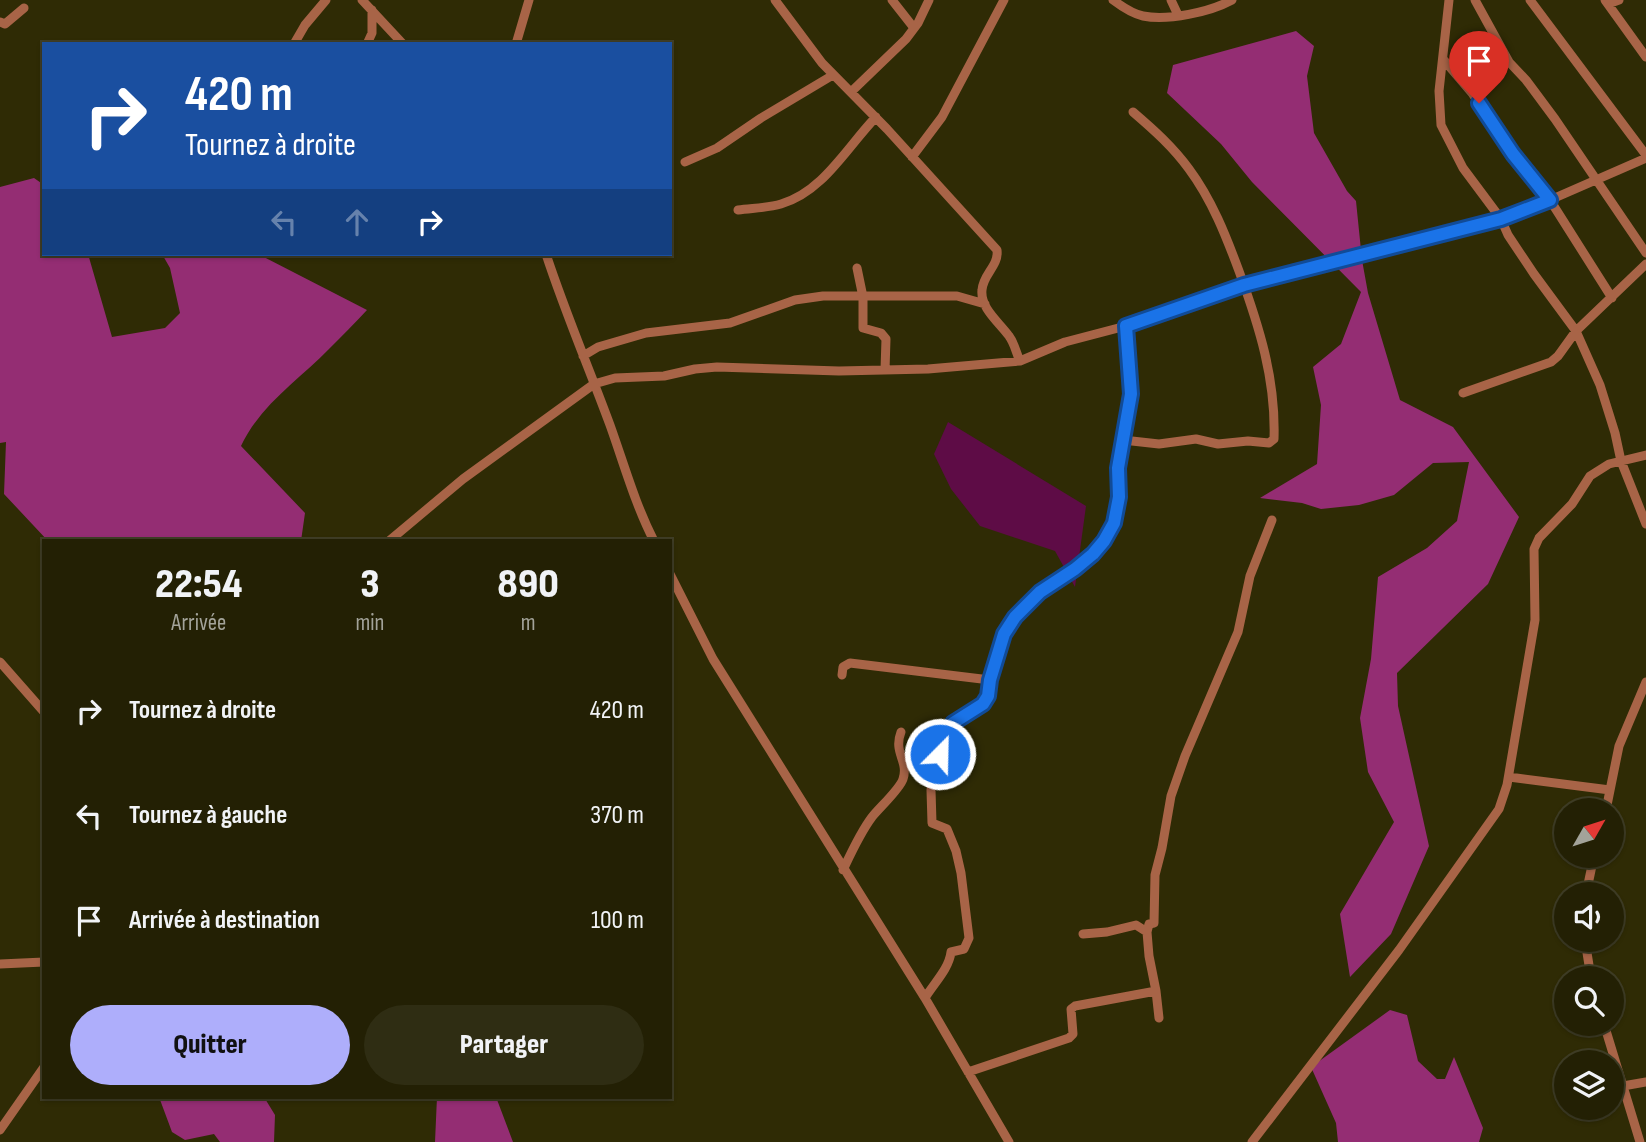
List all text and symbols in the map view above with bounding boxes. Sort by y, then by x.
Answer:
pin [1449,31,1509,103]
icon: arrive [1460,42,1498,80]
text: 420 m [185,66,293,125]
icon: right [70,70,161,161]
text: Tournez à droite [185,126,356,165]
icon: left [265,203,303,241]
icon: ahead [338,203,376,241]
icon: right [411,203,449,241]
text: 22:54 [155,559,242,610]
text: 3 [360,559,380,610]
text: 890 [497,559,559,610]
text: Arrivée [171,609,226,637]
text: min [355,609,384,637]
text: m [521,609,536,637]
icon: right [70,692,108,730]
text: Tournez à droite [129,695,276,726]
text: 420 m [590,695,644,726]
position arrow [903,717,977,791]
icon: left [70,797,108,835]
north arrow [1554,798,1624,868]
map controls [1554,798,1624,1120]
text: Tournez à gauche [129,800,287,831]
text: 370 m [590,800,644,831]
button: sound [1554,882,1624,952]
icon: arrive [70,902,108,940]
text: Arrivée à destination [129,905,320,936]
text: 100 m [591,905,644,936]
button: search [1554,966,1624,1036]
button: Quitter [70,1005,350,1085]
button: Partager [364,1005,644,1085]
button: layers [1554,1050,1624,1120]

